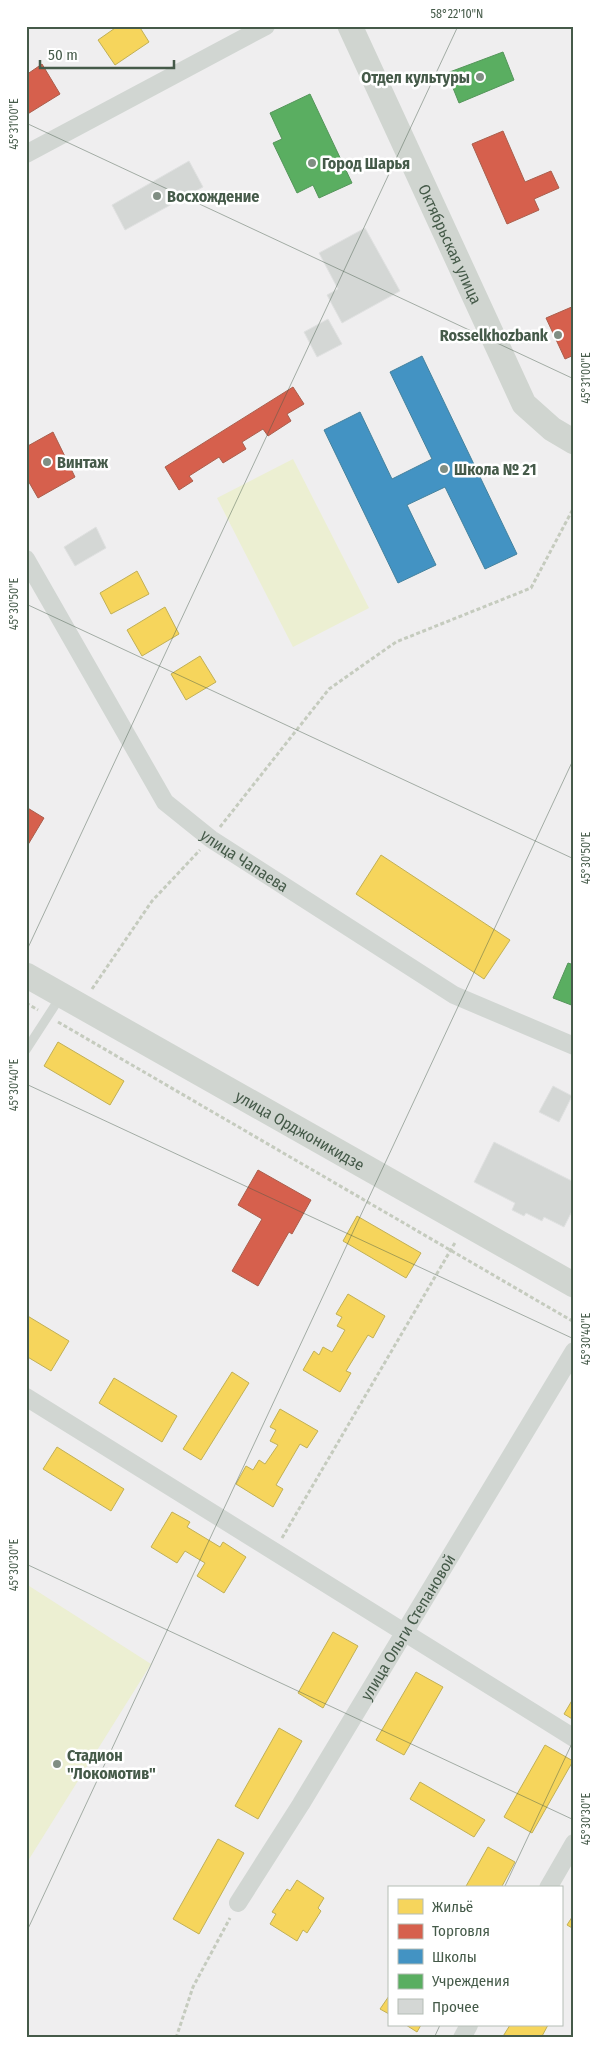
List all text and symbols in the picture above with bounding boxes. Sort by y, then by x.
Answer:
text: 58°22'10"N [431,7,483,21]
scale bar [40,38,174,70]
text: 50 m [48,46,78,64]
place label: Отдел культуры [361,68,470,87]
marker: Отдел культуры [474,71,486,83]
text: 45°31'00"E [7,98,21,150]
place label: Город Шарья [322,154,410,173]
marker: Город Шарья [306,157,318,169]
street label: Октябрьская улица [414,181,486,307]
place label: Восхождение [167,187,259,206]
marker: Восхождение [151,190,163,202]
place label: Rosselkhozbank [440,326,549,345]
marker: Rosselkhozbank [552,329,564,341]
text: 45°31'00"E [579,352,593,404]
place label: Винтаж [57,453,108,472]
marker: Винтаж [41,456,53,468]
place label: Школа № 21 [454,460,536,479]
marker: Школа № 21 [438,463,450,475]
text: 45°30'50"E [7,577,21,630]
street label: улица Чапаева [197,826,292,896]
text: 45°30'50"E [579,831,593,884]
text: 45°30'40"E [7,1058,21,1111]
street label: улица Орджоникидзе [232,1087,368,1175]
text: 45°30'40"E [579,1312,593,1365]
text: 45°30'30"E [7,1538,21,1591]
street label: улица Ольги Степановой [357,1551,459,1704]
place label: Стадион "Локомотив" [67,1746,156,1783]
marker: Стадион "Локомотив" [51,1758,63,1770]
text: 45°30'30"E [579,1792,593,1845]
legend [388,1886,562,2026]
text: Жильё [432,1898,473,1916]
text: Торговля [432,1922,490,1940]
text: Школы [432,1948,477,1966]
text: Учреждения [431,1972,510,1990]
text: Прочее [432,1998,479,2016]

